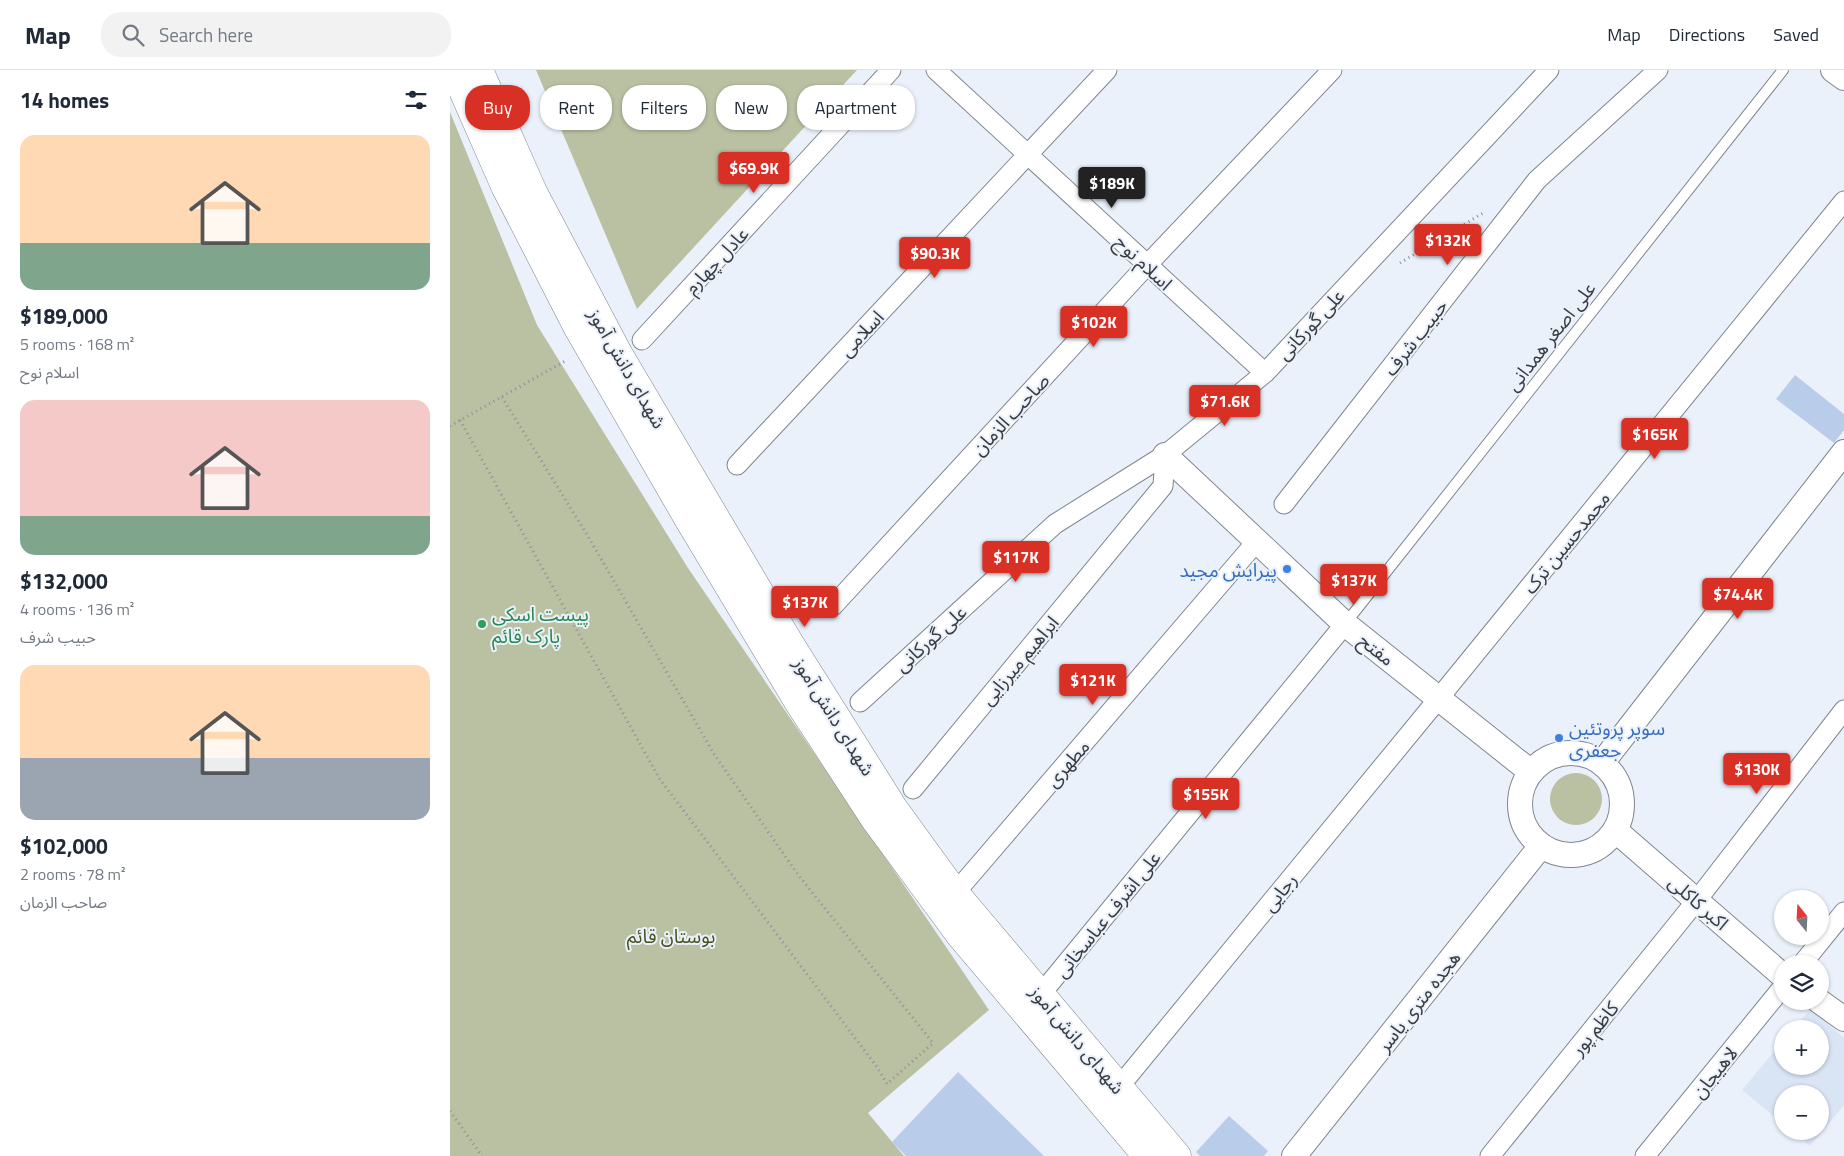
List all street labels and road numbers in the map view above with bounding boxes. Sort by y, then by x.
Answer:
street label: عادل چهارم [677,220,756,301]
street label: اسلام نوح [1108,227,1180,297]
street label: علی اصغر همدانی [1498,275,1602,397]
street label: علی گورکانی [1269,282,1351,366]
street label: حبیب شرف [1376,293,1454,381]
street label: شهدای دانش آموز [581,301,674,434]
street label: اسلامی [832,303,890,363]
street label: صاحب الزمان [964,366,1056,462]
street label: محمدحسین ترک [1515,484,1617,600]
street label: علی گورکانی [887,597,973,679]
street label: ابراهیم میرزایی [973,609,1066,712]
street label: مفتح [1352,626,1401,673]
street label: شهدای دانش آموز [786,650,883,781]
street label: مطهری [1038,733,1096,793]
street label: علی اشرف عباسخانی [1047,844,1167,984]
street label: رجایی [1254,866,1304,918]
street label: اکبر کاکلی [1663,868,1735,936]
street label: هجده متری یاسر [1368,944,1467,1059]
street label: شهدای دانش آموز [1023,977,1133,1100]
street label: کاظم پور [1562,994,1627,1063]
street label: لاهیجان [1684,1040,1744,1104]

